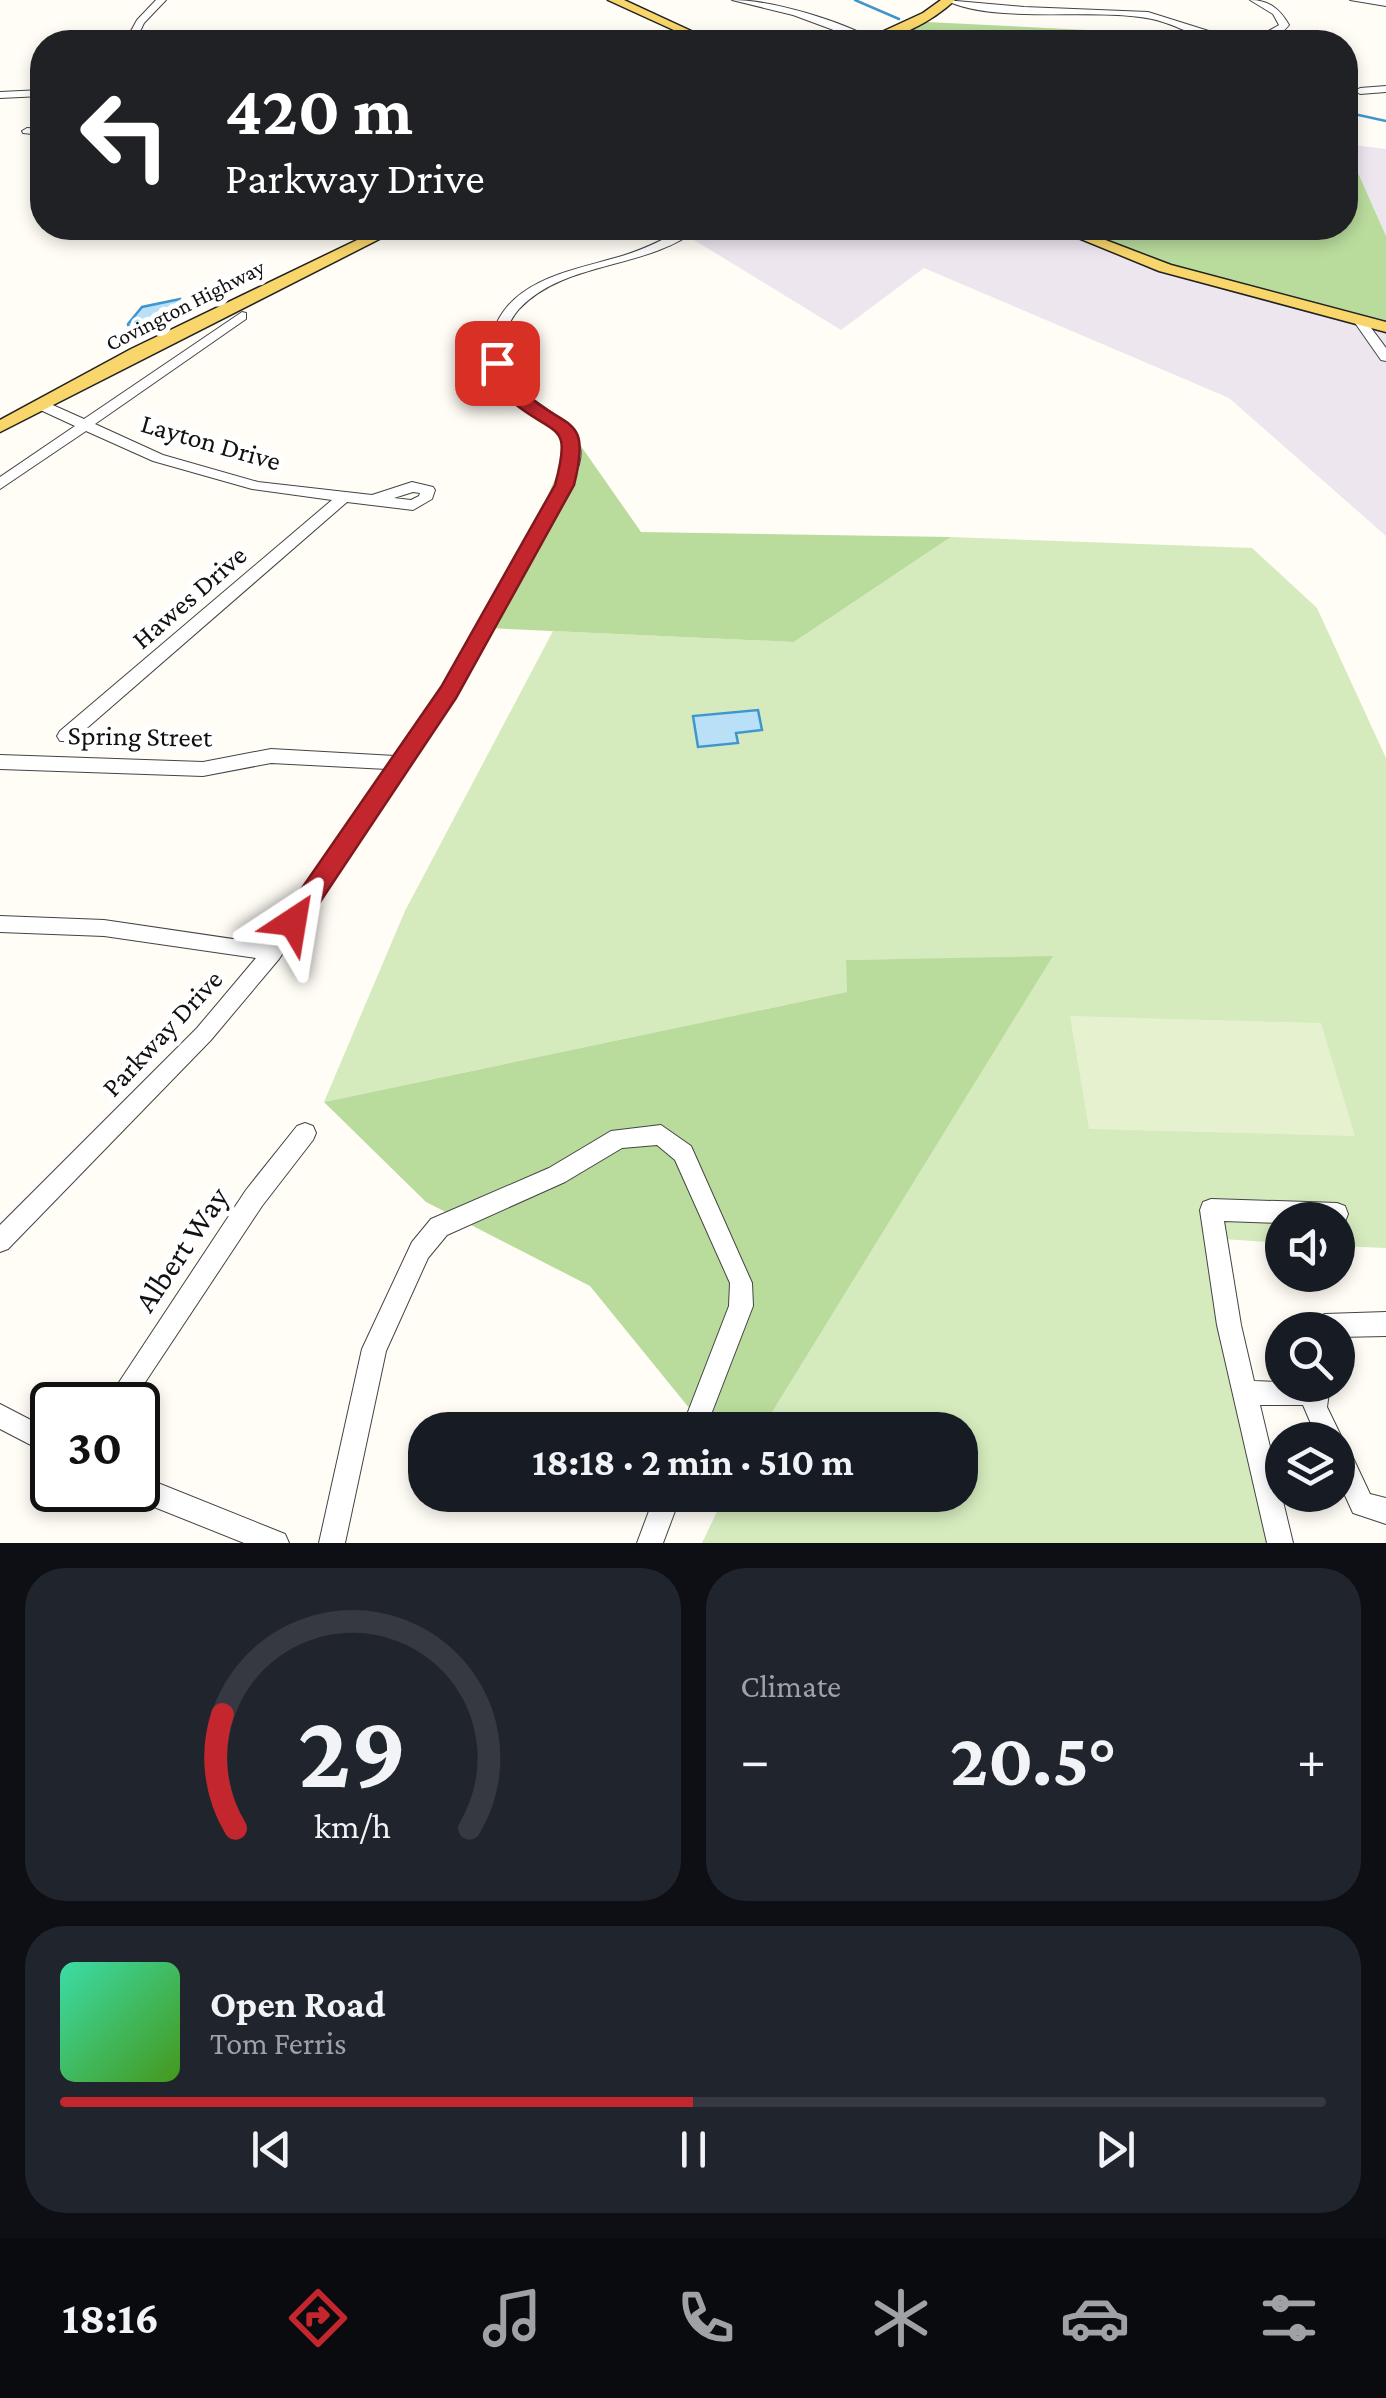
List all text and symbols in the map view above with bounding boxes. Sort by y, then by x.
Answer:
icon: left [60,70,190,200]
text: 420 m [225,71,413,149]
text: Parkway Drive [225,153,485,203]
street label: Covington Highway [101,254,269,356]
pin [455,321,540,406]
icon: arrive [470,336,525,391]
street label: Layton Drive [138,407,284,477]
street label: Hawes Drive [126,539,252,655]
street label: Spring Street [67,719,213,753]
position arrow [241,870,345,974]
street label: Parkway Drive [96,963,228,1103]
street label: Albert Way [126,1180,236,1318]
map controls [1265,1202,1355,1512]
button: sound [1265,1202,1355,1292]
button: search [1265,1312,1355,1402]
speed limit sign: 30 [30,1382,160,1512]
button: layers [1265,1422,1355,1512]
text: 18:18 · 2 min · 510 m [532,1441,854,1483]
text: Climate [741,1668,841,1704]
text: 29 [298,1693,407,1808]
text: 20.5° [950,1718,1117,1801]
text: − [741,1729,770,1790]
text: + [1297,1729,1326,1790]
text: km/h [314,1806,391,1846]
text: Open Road [210,1983,386,2025]
text: Tom Ferris [210,2025,347,2061]
icon: previous [244,2122,299,2177]
icon: pause [666,2122,721,2177]
icon: next [1088,2122,1143,2177]
icon: directions [283,2283,353,2353]
icon: music [477,2283,547,2353]
icon: phone [671,2283,741,2353]
icon: climate [866,2283,936,2353]
icon: car [1060,2283,1130,2353]
icon: filters [1254,2283,1324,2353]
text: 18:16 [62,2293,159,2343]

